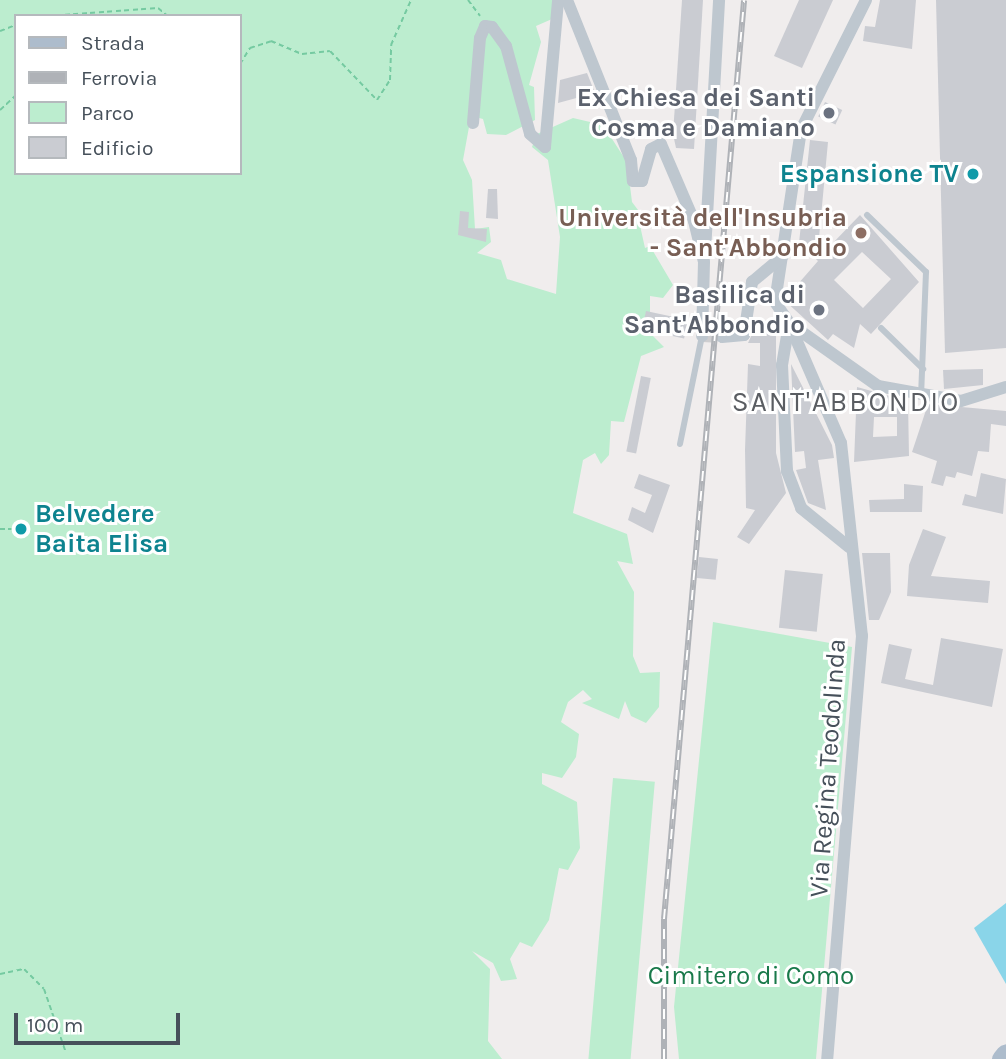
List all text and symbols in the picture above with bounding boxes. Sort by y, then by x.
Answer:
legend [14,14,242,175]
text: Strada [81,31,145,55]
text: Ferrovia [81,66,157,90]
place label: Ex Chiesa dei Santi Cosma e Damiano [577,82,815,144]
text: Parco [81,101,134,125]
marker: Ex Chiesa dei Santi Cosma e Damiano [821,105,837,121]
text: Edificio [81,136,154,160]
place label: Espansione TV [780,158,959,190]
marker: Espansione TV [965,166,981,182]
place label: Università dell'Insubria - Sant'Abbondio [558,202,847,264]
marker: Università dell'Insubria - Sant'Abbondio [853,225,869,241]
place label: Basilica di Sant'Abbondio [624,279,805,340]
marker: Basilica di Sant'Abbondio [811,302,827,318]
district label: SANT'ABBONDIO [733,385,959,419]
place label: Belvedere Baita Elisa [35,498,168,560]
marker: Belvedere Baita Elisa [13,521,29,537]
street label: Via Regina Teodolinda [803,638,853,898]
park label: Cimitero di Como [648,960,854,992]
scale bar [18,1000,184,1044]
text: 100 m [27,1013,84,1037]

